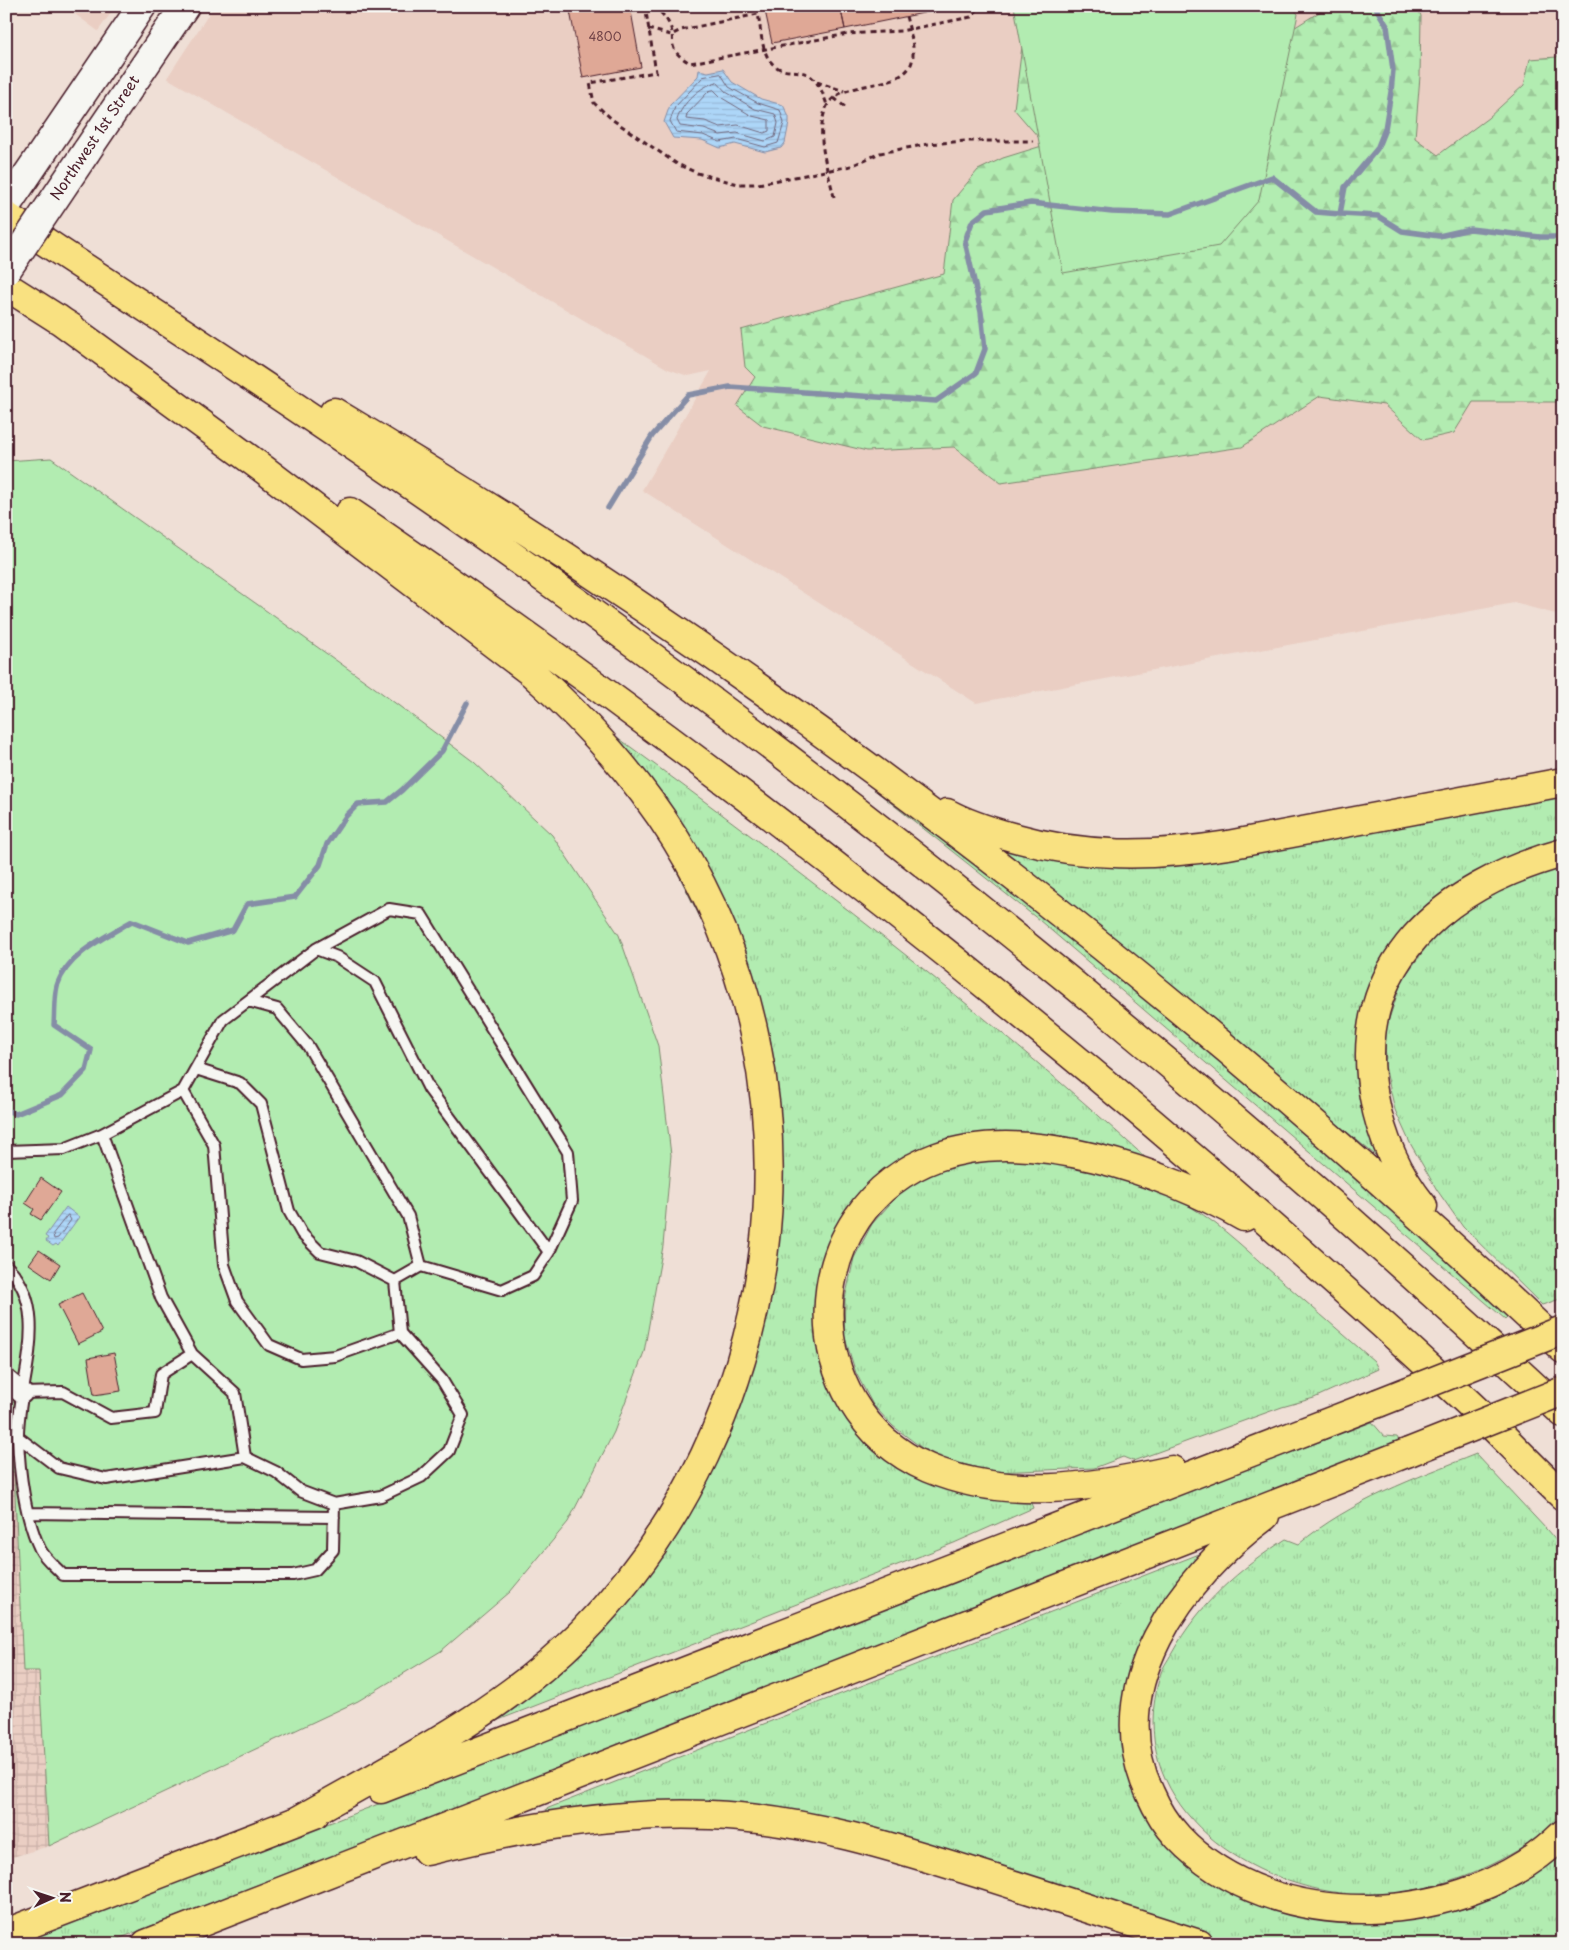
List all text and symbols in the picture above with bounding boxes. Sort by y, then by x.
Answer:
house number: 4800 [589,27,622,45]
street label: Northwest 1st Street [43,70,144,204]
north arrow [28,1872,78,1922]
text: N [55,1891,76,1903]

